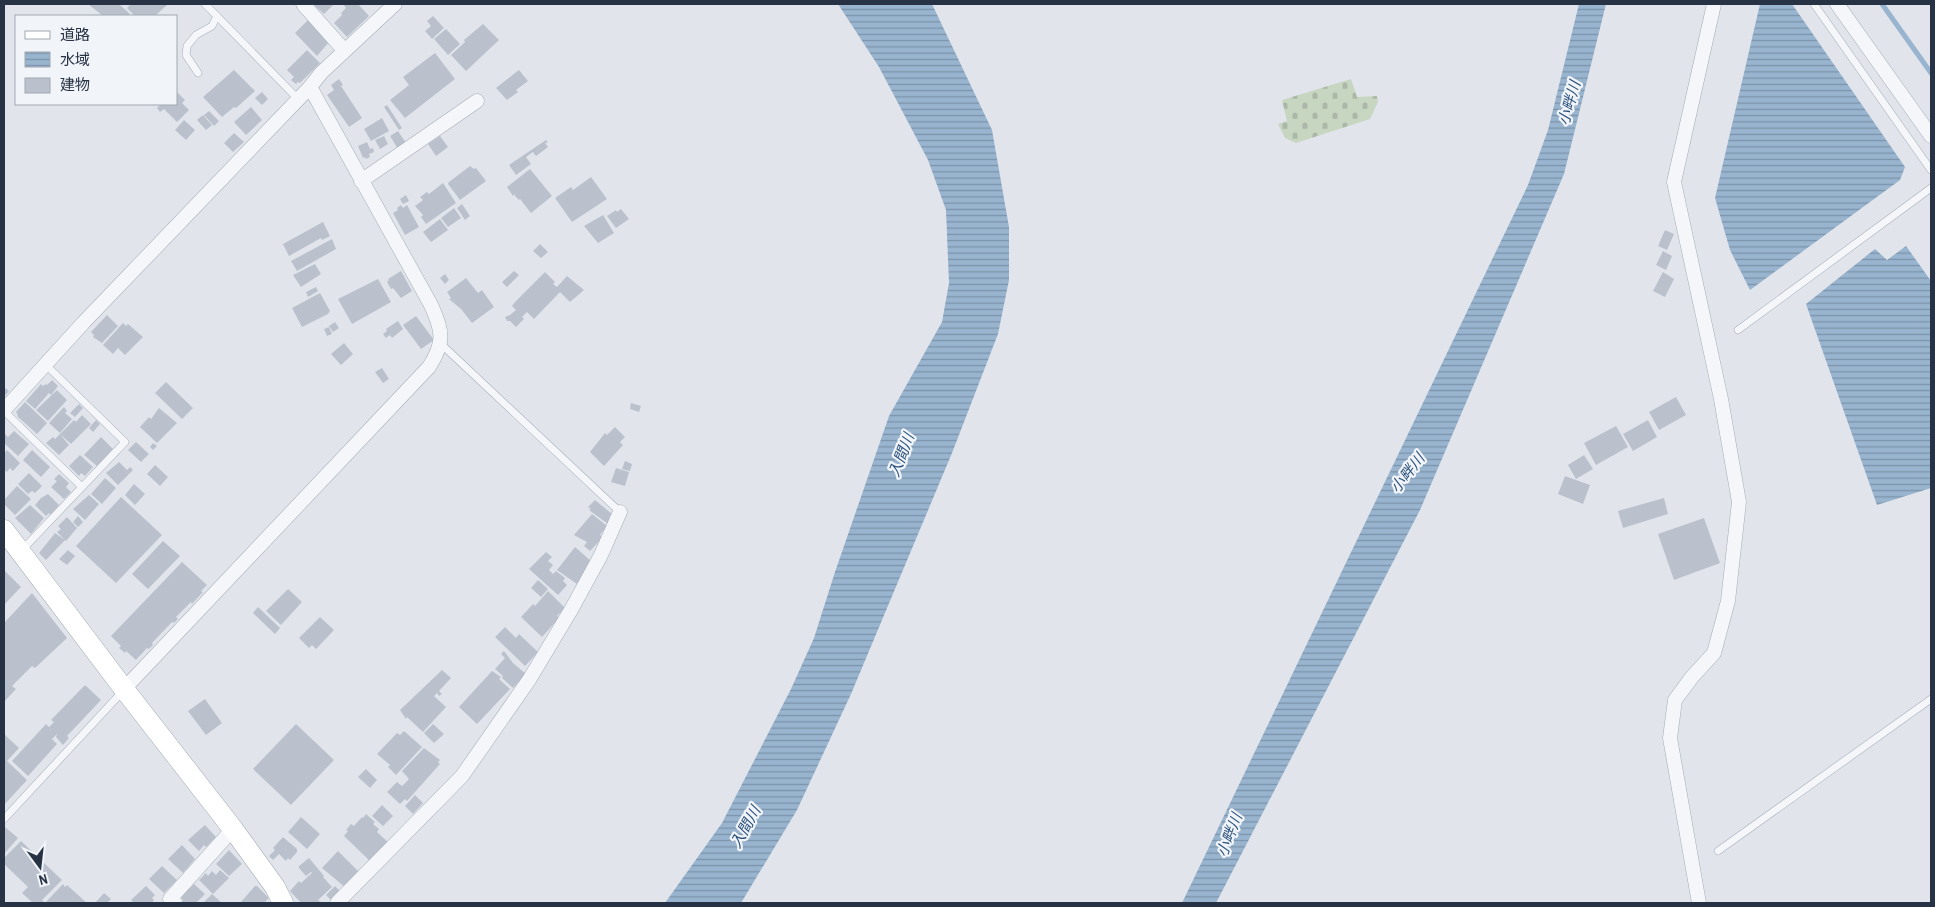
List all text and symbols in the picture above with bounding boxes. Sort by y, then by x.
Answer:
legend [15,15,178,105]
text: 道路 [60,24,90,45]
text: 水域 [60,49,90,70]
text: 建物 [60,74,90,95]
water label: 小畔川 [1553,77,1586,128]
water label: 入間川 [883,428,920,480]
water label: 小畔川 [1385,447,1430,497]
water label: 入間川 [725,800,766,852]
water label: 小畔川 [1211,808,1248,860]
north arrow [15,842,65,892]
text: N [37,870,50,889]

